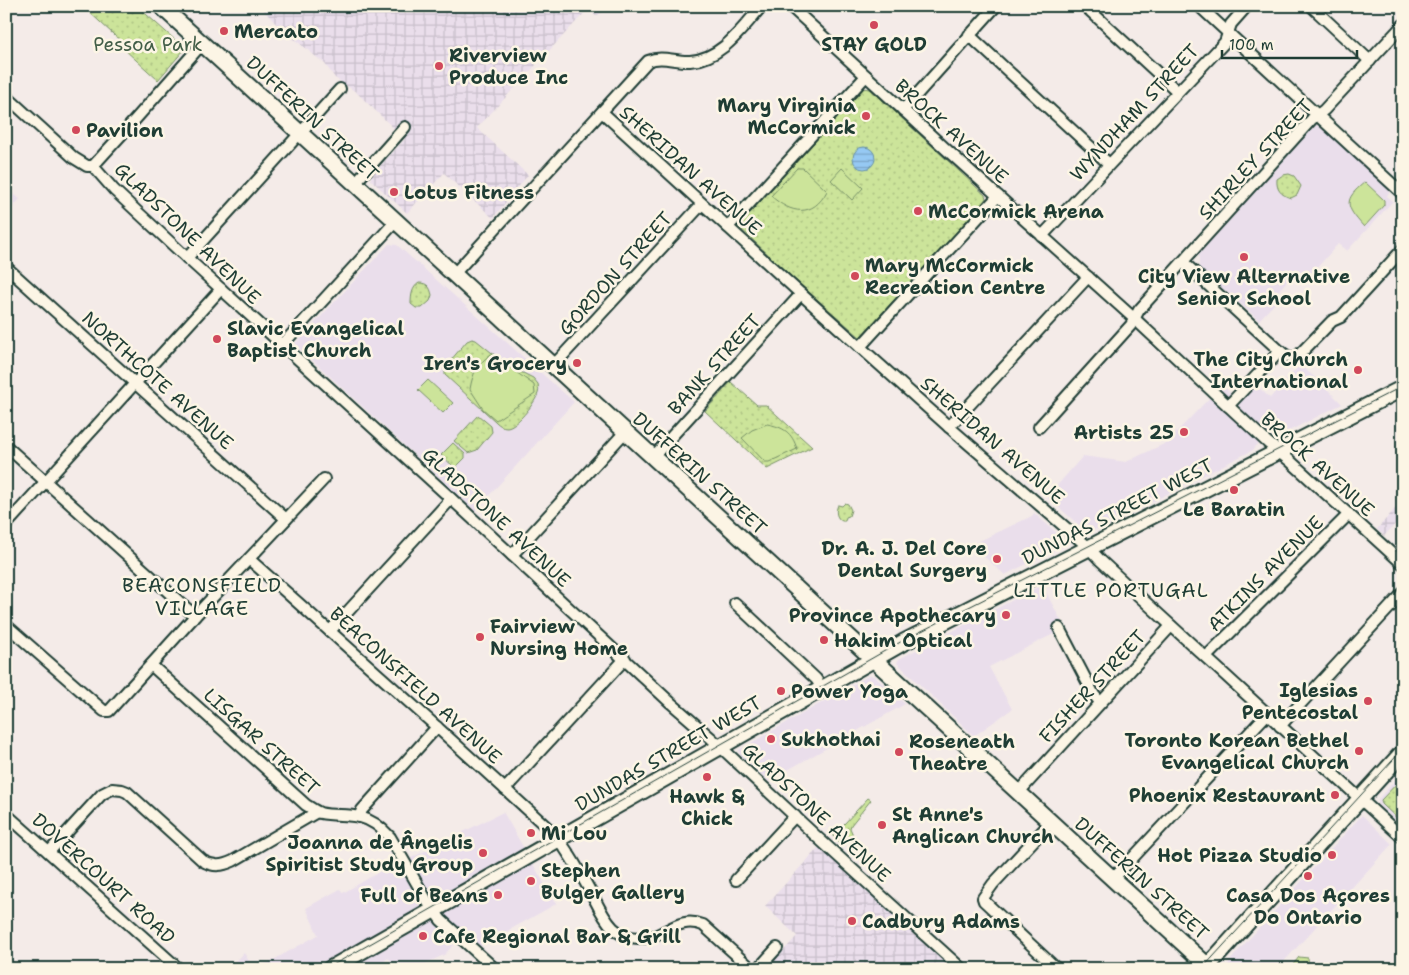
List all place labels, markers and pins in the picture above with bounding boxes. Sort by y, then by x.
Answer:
place label: Mercato [234,19,318,44]
marker: STAY GOLD [868,19,880,31]
marker: Mercato [218,25,230,37]
place label: STAY GOLD [821,32,927,57]
place label: Riverview Produce Inc [449,43,568,90]
marker: Riverview Produce Inc [433,60,445,72]
place label: Mary Virginia McCormick [717,93,856,140]
marker: Mary Virginia McCormick [860,110,872,122]
place label: Pavilion [86,118,164,143]
marker: Pavilion [70,124,82,136]
place label: Lotus Fitness [404,180,534,205]
marker: Lotus Fitness [388,186,400,198]
place label: McCormick Arena [928,199,1104,224]
marker: McCormick Arena [912,205,924,217]
marker: City View Alternative Senior School [1238,251,1250,263]
place label: Mary McCormick Recreation Centre [865,253,1045,300]
place label: City View Alternative Senior School [1138,264,1350,311]
marker: Mary McCormick Recreation Centre [849,270,861,282]
place label: Slavic Evangelical Baptist Church [227,316,404,363]
marker: Slavic Evangelical Baptist Church [211,333,223,345]
place label: The City Church International [1193,347,1348,394]
place label: Iren's Grocery [423,351,567,376]
marker: Iren's Grocery [571,357,583,369]
marker: The City Church International [1352,364,1364,376]
place label: Artists 25 [1074,420,1174,445]
marker: Artists 25 [1178,426,1190,438]
marker: Le Baratin [1228,484,1240,496]
place label: Le Baratin [1183,497,1285,522]
place label: Dr. A. J. Del Core Dental Surgery [821,536,987,583]
marker: Dr. A. J. Del Core Dental Surgery [991,553,1003,565]
place label: Province Apothecary [789,603,996,628]
marker: Province Apothecary [1000,609,1012,621]
place label: Fairview Nursing Home [490,614,628,661]
place label: Hakim Optical [834,628,973,653]
marker: Fairview Nursing Home [474,631,486,643]
marker: Hakim Optical [818,634,830,646]
place label: Iglesias Pentecostal [1242,678,1358,725]
place label: Power Yoga [791,679,908,704]
marker: Power Yoga [775,685,787,697]
marker: Iglesias Pentecostal [1362,695,1374,707]
place label: Sukhothai [781,727,881,752]
place label: Toronto Korean Bethel Evangelical Church [1125,728,1349,775]
place label: Roseneath Theatre [909,729,1015,776]
marker: Sukhothai [765,733,777,745]
marker: Toronto Korean Bethel Evangelical Church [1353,745,1365,757]
marker: Roseneath Theatre [893,746,905,758]
marker: Hawk & Chick [701,771,713,783]
place label: Phoenix Restaurant [1129,783,1325,808]
place label: Hawk & Chick [669,784,745,831]
marker: Phoenix Restaurant [1329,789,1341,801]
place label: St Anne's Anglican Church [892,802,1054,849]
marker: St Anne's Anglican Church [876,819,888,831]
place label: Mi Lou [541,821,607,846]
marker: Mi Lou [525,827,537,839]
place label: Joanna de Ângelis Spiritist Study Group [265,830,473,877]
place label: Hot Pizza Studio [1157,843,1322,868]
marker: Joanna de Ângelis Spiritist Study Group [477,847,489,859]
marker: Hot Pizza Studio [1326,849,1338,861]
place label: Stephen Bulger Gallery [541,858,685,905]
marker: Casa Dos Açores Do Ontario [1302,870,1314,882]
marker: Stephen Bulger Gallery [525,875,537,887]
place label: Full of Beans [361,883,488,908]
place label: Casa Dos Açores Do Ontario [1226,883,1390,930]
marker: Full of Beans [492,889,504,901]
place label: Cadbury Adams [862,909,1020,934]
marker: Cadbury Adams [846,915,858,927]
place label: Cafe Regional Bar & Grill [433,924,681,949]
marker: Cafe Regional Bar & Grill [417,930,429,942]

